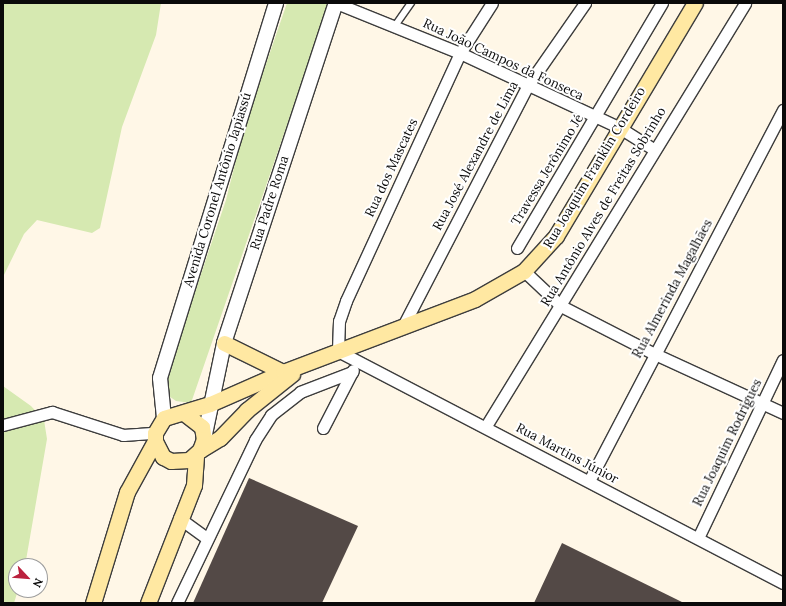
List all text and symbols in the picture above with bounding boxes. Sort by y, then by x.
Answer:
street label: Rua João Campos da Fonseca [420,16,586,104]
street label: Rua José Alexandre de Lima [430,79,522,233]
street label: Rua Joaquim Franklin Cordeiro [541,84,649,252]
street label: Avenida Coronel Antônio Japiassú [181,91,255,289]
street label: Rua Antônio Alves de Freitas Sobrinho [538,105,670,309]
street label: Travessa Jerônimo Jé [509,112,587,228]
street label: Rua dos Mascates [362,116,422,220]
street label: Rua Padre Roma [247,154,293,252]
street label: Rua Almerinda Magalhães [630,217,716,361]
street label: Rua Joaquim Rodrigues [690,377,766,509]
street label: Rua Martins Júnior [513,420,621,488]
north arrow [8,558,48,598]
text: N [30,576,46,590]

